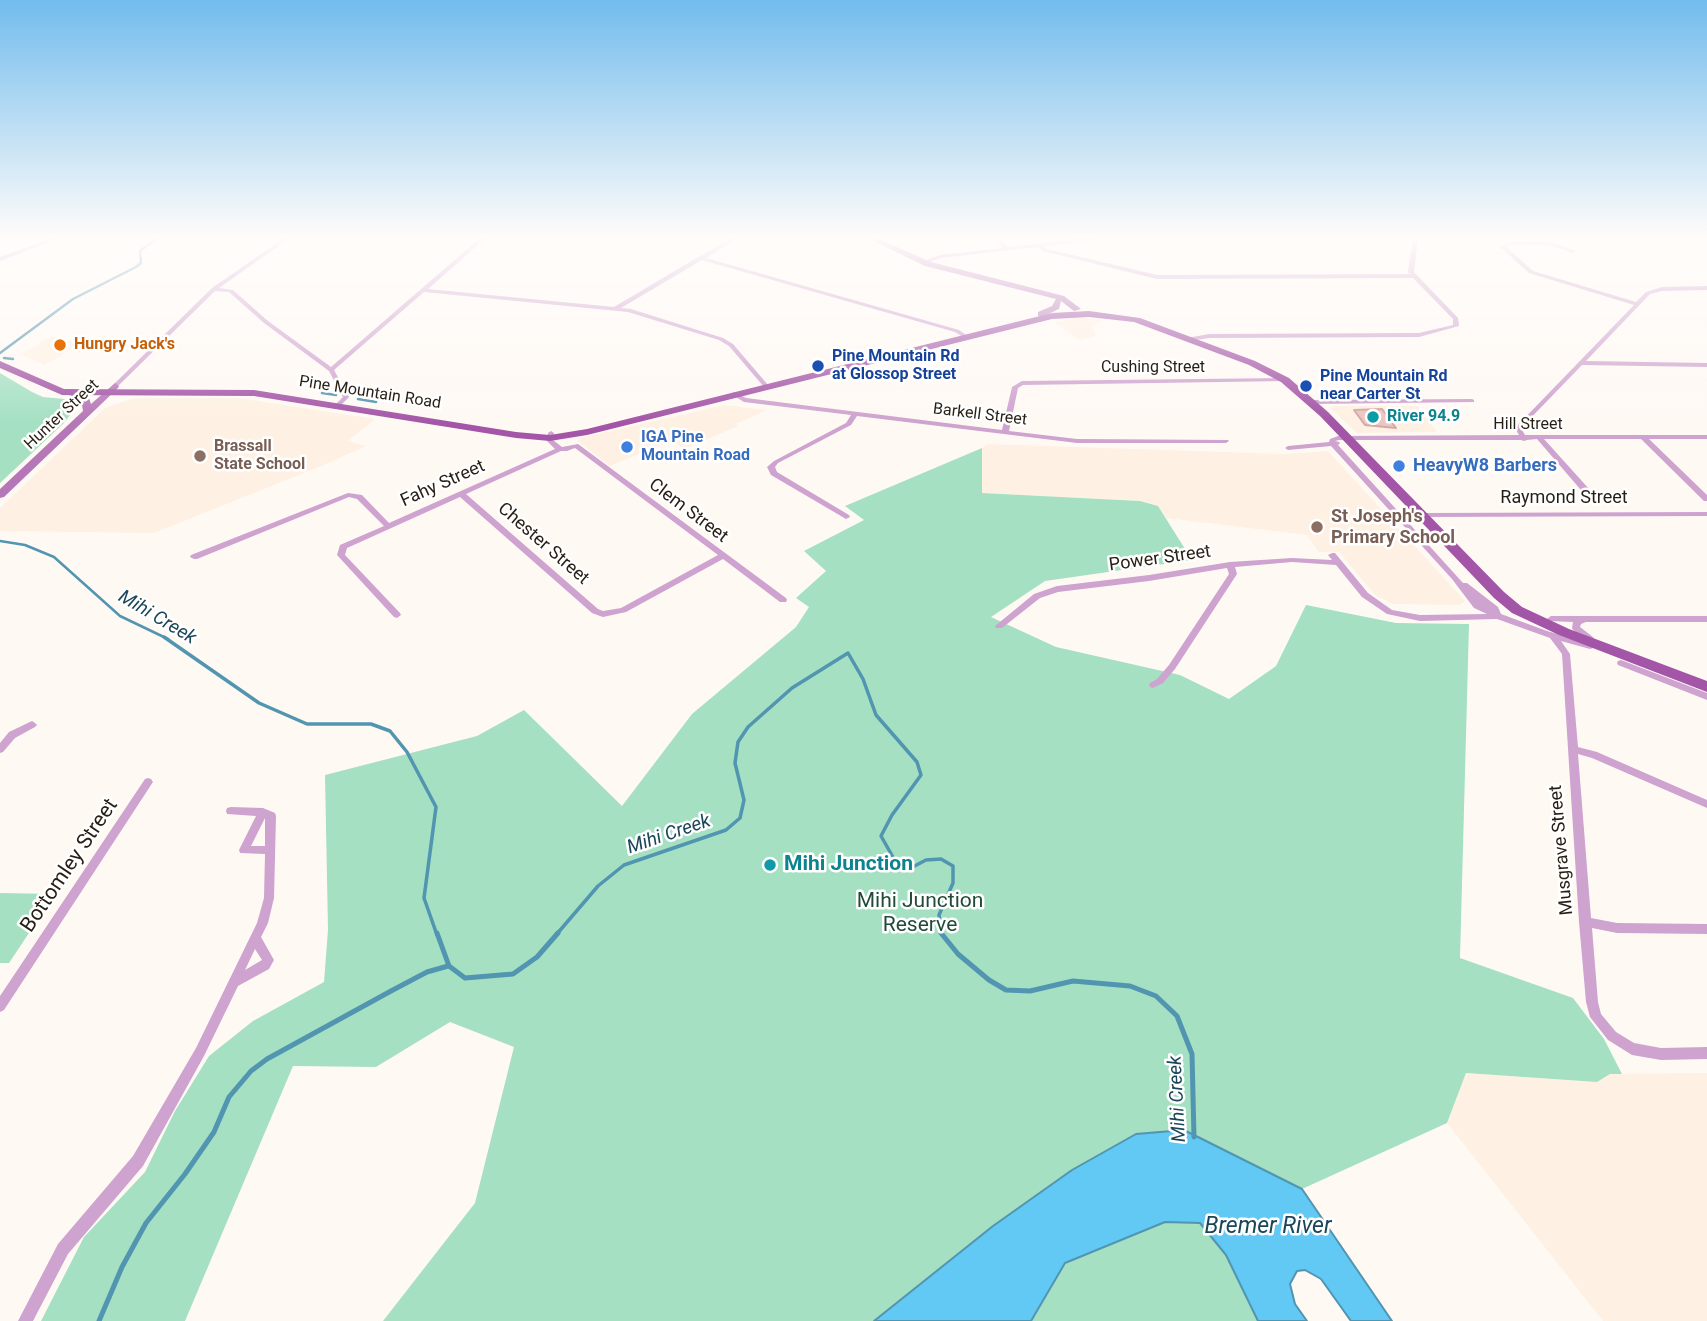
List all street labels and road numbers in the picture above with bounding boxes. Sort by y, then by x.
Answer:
street label: Cushing Street [1101,358,1205,378]
street label: Pine Mountain Road [298,372,442,414]
street label: Hunter Street [21,376,103,454]
street label: Barkell Street [932,400,1028,430]
street label: Hill Street [1493,415,1563,435]
street label: Fahy Street [398,456,488,512]
street label: Clem Street [644,474,732,548]
street label: Raymond Street [1500,487,1628,509]
street label: Chester Street [493,498,593,590]
street label: Power Street [1108,541,1212,577]
street label: Musgrave Street [1546,784,1578,916]
street label: Bottomley Street [16,794,124,938]

